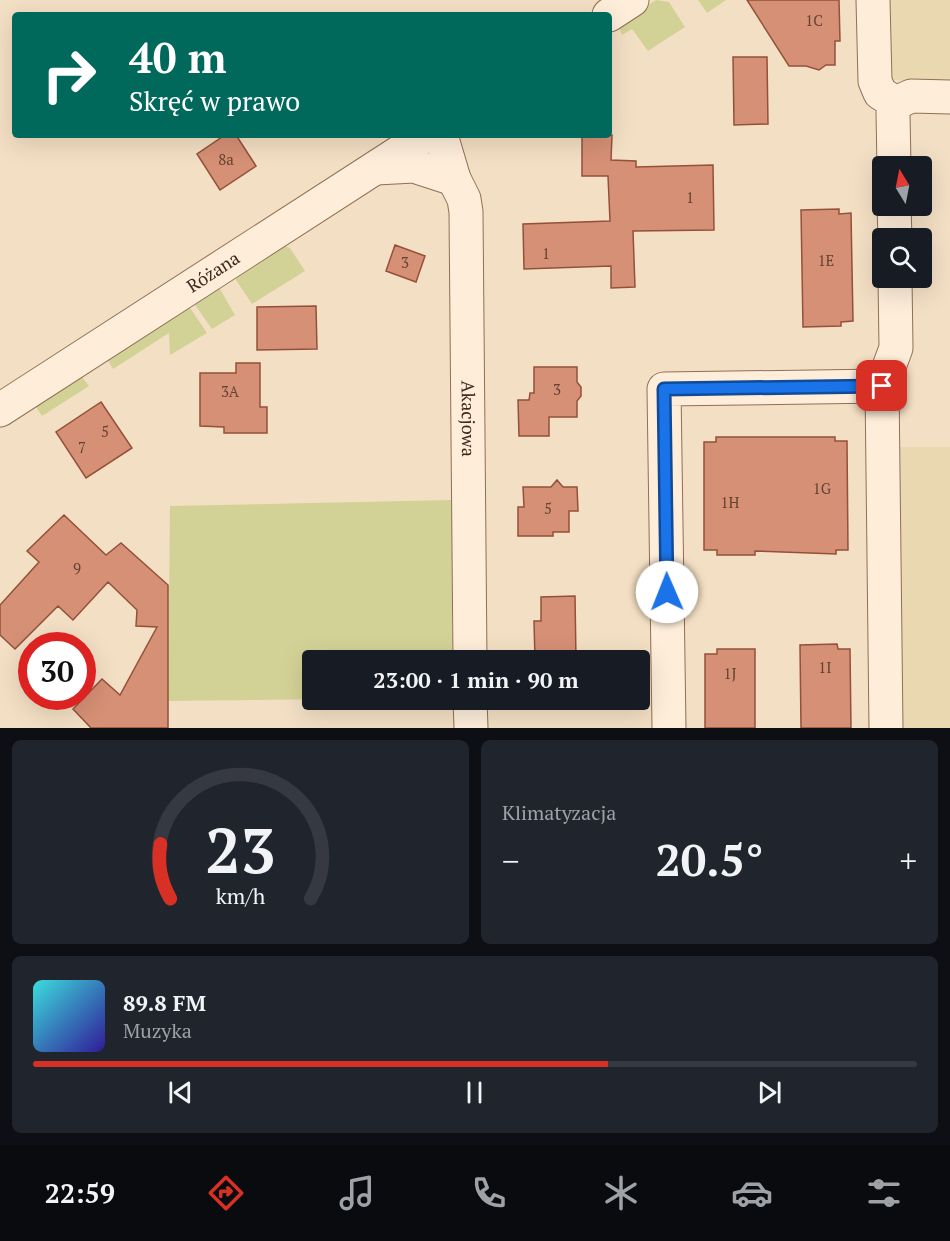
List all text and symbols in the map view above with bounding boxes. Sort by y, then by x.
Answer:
house number: 1C [805,10,823,30]
text: 40 m [129,29,227,85]
icon: right [30,36,108,114]
text: Skręć w prawo [129,83,300,119]
house number: 8a [218,149,234,169]
north arrow [872,156,932,216]
map controls [872,156,932,288]
house number: 1 [686,187,694,207]
button: search [872,228,932,288]
house number: 1 [542,243,550,263]
street label: Różana [182,245,244,297]
house number: 1E [818,250,834,270]
house number: 3 [401,252,409,272]
pin [856,360,907,411]
icon: arrive [865,369,898,402]
house number: 3 [553,379,561,399]
street label: Akacjowa [457,380,481,457]
house number: 3A [221,381,240,401]
house number: 5 [101,421,109,441]
house number: 7 [78,437,86,457]
house number: 1G [813,478,832,498]
house number: 1H [721,492,740,512]
house number: 5 [544,498,552,518]
house number: 9 [73,558,81,578]
position arrow [635,560,699,624]
speed limit sign: 30 [18,632,96,710]
house number: 1I [818,657,832,677]
house number: 1J [723,663,737,683]
text: 23:00 · 1 min · 90 m [373,665,579,694]
text: Klimatyzacja [502,799,616,826]
text: 23 [205,808,276,891]
text: 20.5° [655,829,764,889]
text: − [502,839,520,882]
text: + [899,839,917,882]
text: km/h [216,882,266,910]
text: 89.8 FM [123,988,206,1017]
text: Muzyka [123,1017,192,1044]
icon: previous [164,1076,197,1109]
icon: pause [458,1076,491,1109]
icon: next [753,1076,786,1109]
icon: directions [205,1172,247,1214]
icon: music [336,1172,378,1214]
icon: phone [468,1172,510,1214]
icon: climate [600,1172,642,1214]
icon: car [731,1172,773,1214]
icon: filters [863,1172,905,1214]
text: 22:59 [45,1175,115,1211]

